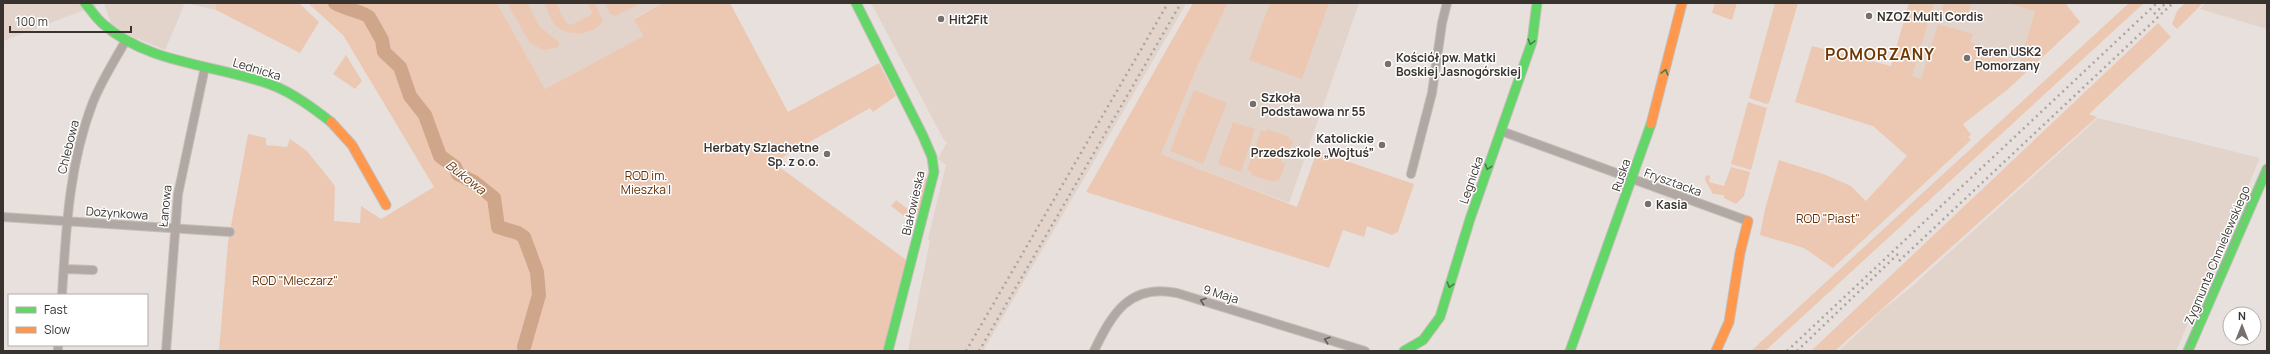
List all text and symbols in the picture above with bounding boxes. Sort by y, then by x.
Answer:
scale bar [10,8,131,34]
place label: NZOZ Multi Cordis [1877,8,1984,25]
place label: Hit2Fit [949,11,988,28]
marker: NZOZ Multi Cordis [1864,11,1874,21]
text: 100 m [16,13,48,30]
marker: Hit2Fit [936,14,946,24]
one-way arrow [1528,38,1536,45]
district label: POMORZANY [1825,43,1935,65]
place label: Teren USK2 Pomorzany [1975,43,2041,74]
place label: Kościół pw. Matki Boskiej Jasnogórskiej [1396,49,1521,80]
marker: Teren USK2 Pomorzany [1962,53,1972,63]
street label: Lednicka [231,54,283,84]
marker: Kościół pw. Matki Boskiej Jasnogórskiej [1383,59,1393,69]
one-way arrow [1660,69,1668,75]
place label: Szkoła Podstawowa nr 55 [1261,89,1366,120]
marker: Szkoła Podstawowa nr 55 [1248,99,1258,109]
street label: Chlebowa [53,118,83,176]
place label: Katolickie Przedszkole „Wojtuś” [1251,130,1374,161]
place label: Herbaty Szlachetne Sp. z o.o. [704,139,819,170]
marker: Katolickie Przedszkole „Wojtuś” [1377,140,1387,150]
marker: Herbaty Szlachetne Sp. z o.o. [822,149,832,159]
street label: Legnicka [1455,154,1487,206]
water label: Bukowa [442,156,490,199]
street label: Ruska [1607,156,1635,194]
one-way arrow [1484,164,1492,171]
street label: Frysztacka [1642,164,1704,200]
park label: ROD im. Mieszka I [621,167,671,198]
street label: Białowieska [897,169,929,237]
street label: Zygmunta Chmielewskiego [2180,183,2254,327]
street label: Łanowa [154,184,176,228]
place label: Kasia [1656,196,1688,213]
marker: Kasia [1643,199,1653,209]
street label: Dożynkowa [85,202,149,224]
park label: ROD "Piast" [1796,210,1860,227]
park label: ROD "Mleczarz" [252,272,338,289]
street label: 9 Maja [1201,281,1241,307]
one-way arrow [1447,281,1455,288]
legend [8,294,148,346]
one-way arrow [1200,297,1207,306]
text: Fast [44,301,68,318]
north arrow [2222,306,2262,346]
text: N [2238,308,2246,323]
text: Slow [44,321,70,338]
one-way arrow [1324,336,1331,345]

